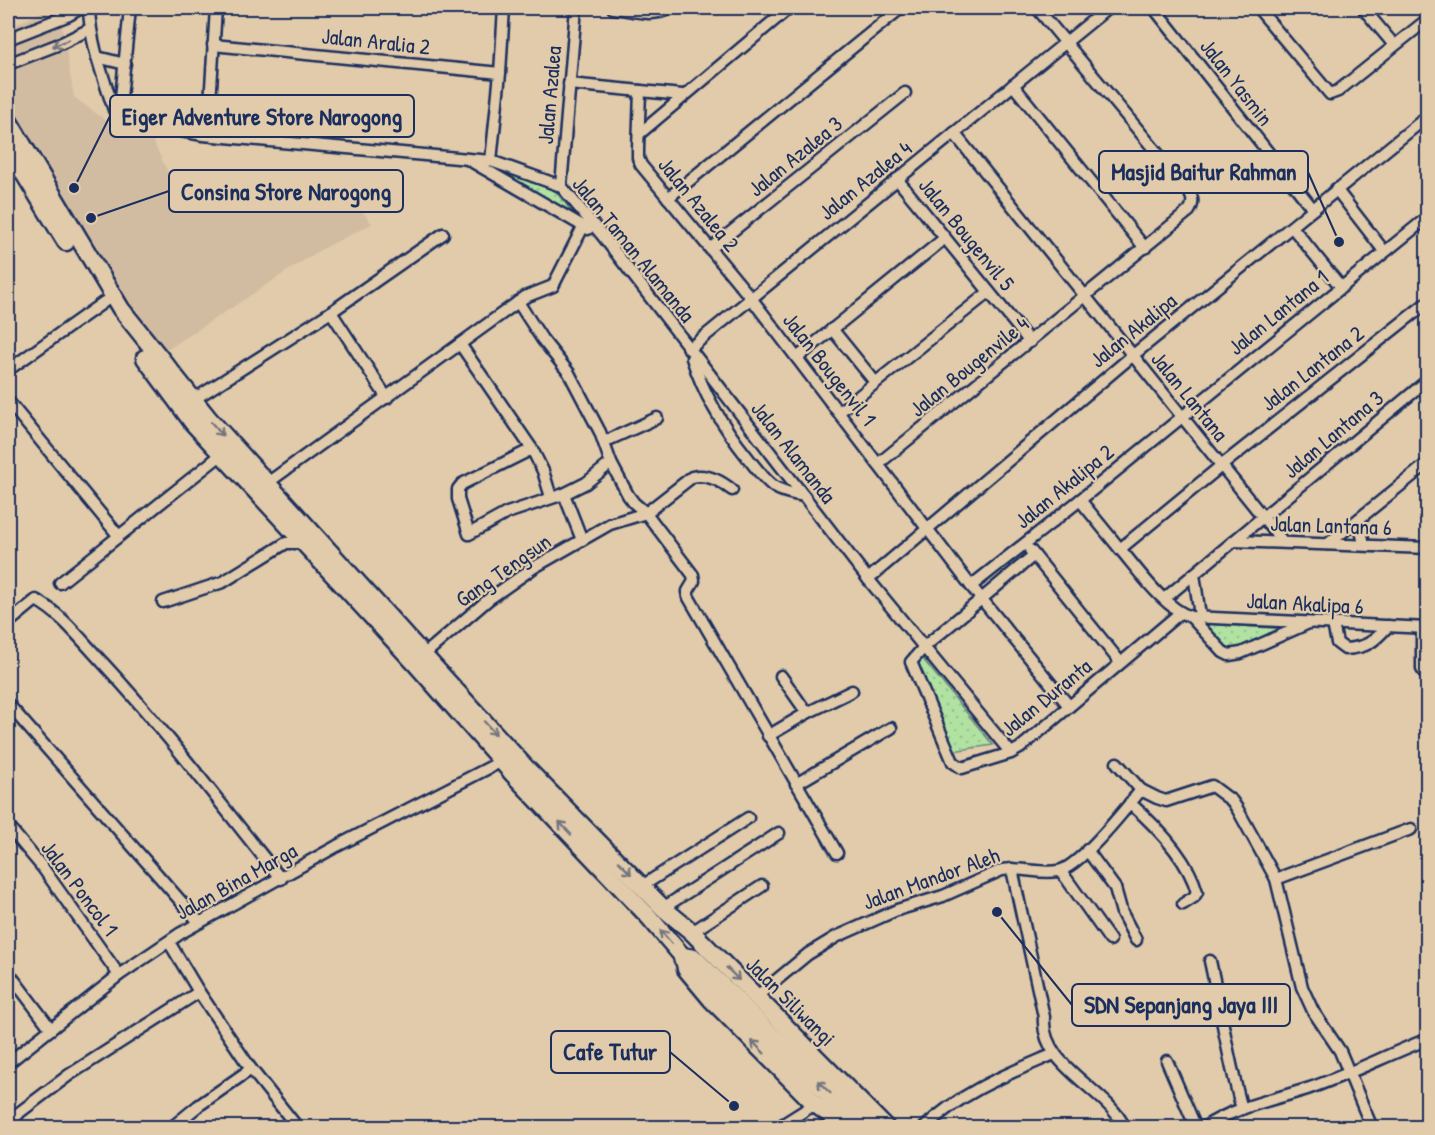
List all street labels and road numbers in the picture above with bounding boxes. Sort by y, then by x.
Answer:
street label: Jalan Aralia 2 [320,20,432,62]
street label: Jalan Yasmin [1194,32,1280,132]
street label: Jalan Azalea [530,44,568,145]
street label: Jalan Azalea 3 [742,109,849,203]
street label: Jalan Azalea 4 [812,133,918,227]
street label: Jalan Azalea 2 [652,150,747,258]
street label: Jalan Taman Alamanda [566,170,702,329]
street label: Jalan Bougenvil 5 [912,171,1022,297]
street label: Jalan Lantana 1 [1222,262,1334,362]
street label: Jalan Akalipa [1083,286,1183,374]
street label: Jalan Bougenvil 1 [776,306,884,432]
street label: Jalan Bougenvile 4 [903,309,1035,423]
street label: Jalan Lantana 2 [1254,318,1370,418]
street label: Jalan Lantana [1144,345,1236,448]
street label: Jalan Lantana 3 [1276,383,1390,485]
street label: Jalan Alamanda [745,395,844,510]
street label: Jalan Akalipa 2 [1008,436,1120,535]
street label: Jalan Lantana 6 [1270,508,1392,542]
street label: Gang Tengsun [449,526,557,614]
street label: Jalan Akalipa 6 [1246,585,1365,621]
street label: Jalan Duranta [994,651,1098,743]
street label: Jalan Poncol 1 [34,834,126,942]
street label: Jalan Bina Marga [170,835,302,927]
street label: Jalan Mandor Aleh [858,839,1004,917]
street label: Jalan Siliwangi [740,950,842,1052]

